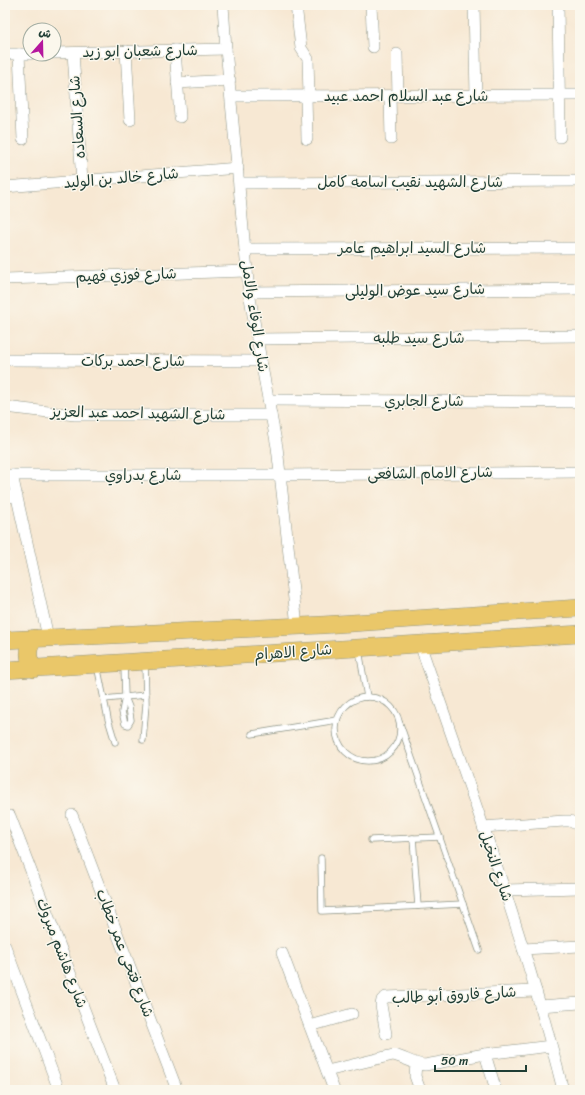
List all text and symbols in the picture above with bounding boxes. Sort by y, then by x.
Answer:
north arrow [22,22,62,62]
text: ش [36,22,54,44]
street label: شارع شعبان ابو زيد [82,37,198,65]
street label: شارع السعاده [61,75,93,159]
street label: شارع عبد السلام احمد عبيد [324,83,488,109]
street label: شارع خالد بن الوليد [62,160,180,196]
street label: شارع الشهيد نقيب اسامه كامل [317,169,503,195]
street label: شارع السيد ابراهيم عامر [336,235,486,261]
street label: شارع الوفاء والامل [233,258,277,374]
street label: شارع فوزي فهيم [75,260,177,290]
street label: شارع سيد عوض الوليلى [345,276,485,304]
street label: شارع سيد طلبه [373,325,465,351]
street label: شارع احمد بركات [81,348,185,374]
street label: شارع الجابري [384,388,464,414]
street label: شارع الشهيد احمد عبد العزيز [48,398,226,428]
street label: شارع الامام الشافعى [367,459,493,487]
street label: شارع بدراوي [105,462,181,488]
street label: شارع الاهرام [253,636,333,668]
street label: شارع النخيل [472,827,520,905]
street label: شارع فتحى عمر خطاب [88,885,162,1021]
street label: شارع هاشم مبروك [29,894,95,1012]
street label: شارع فاروق أبو طالب [391,979,517,1011]
scale bar [435,1047,526,1073]
text: 50 m [441,1050,468,1072]

